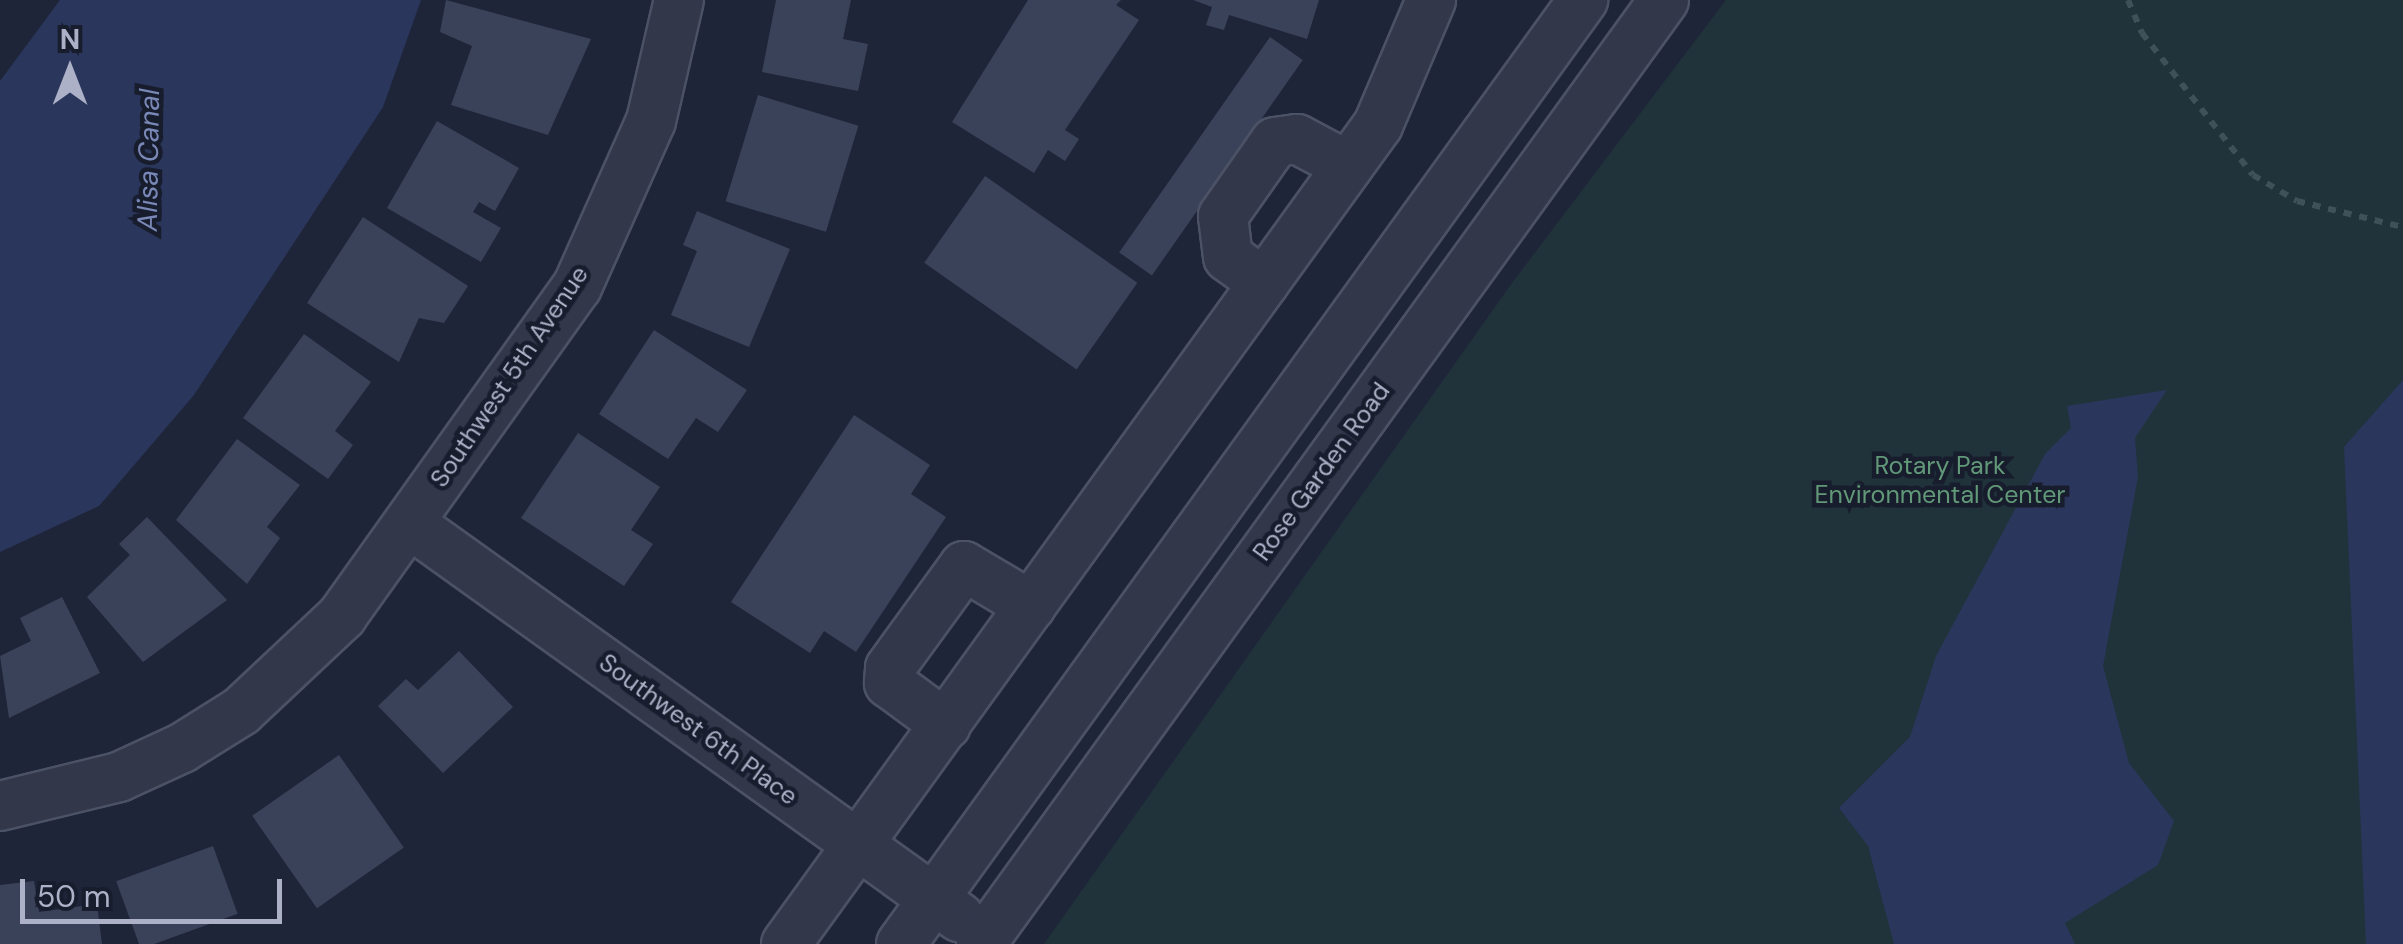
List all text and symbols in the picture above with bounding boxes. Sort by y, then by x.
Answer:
north arrow [20,20,120,120]
text: N [60,21,80,58]
water label: Alisa Canal [131,88,167,232]
street label: Southwest 5th Avenue [425,261,595,493]
street label: Rose Garden Road [1247,377,1397,567]
park label: Rotary Park Environmental Center [1814,452,2066,511]
street label: Southwest 6th Place [593,648,803,812]
scale bar [25,859,288,921]
text: 50 m [37,877,111,916]

